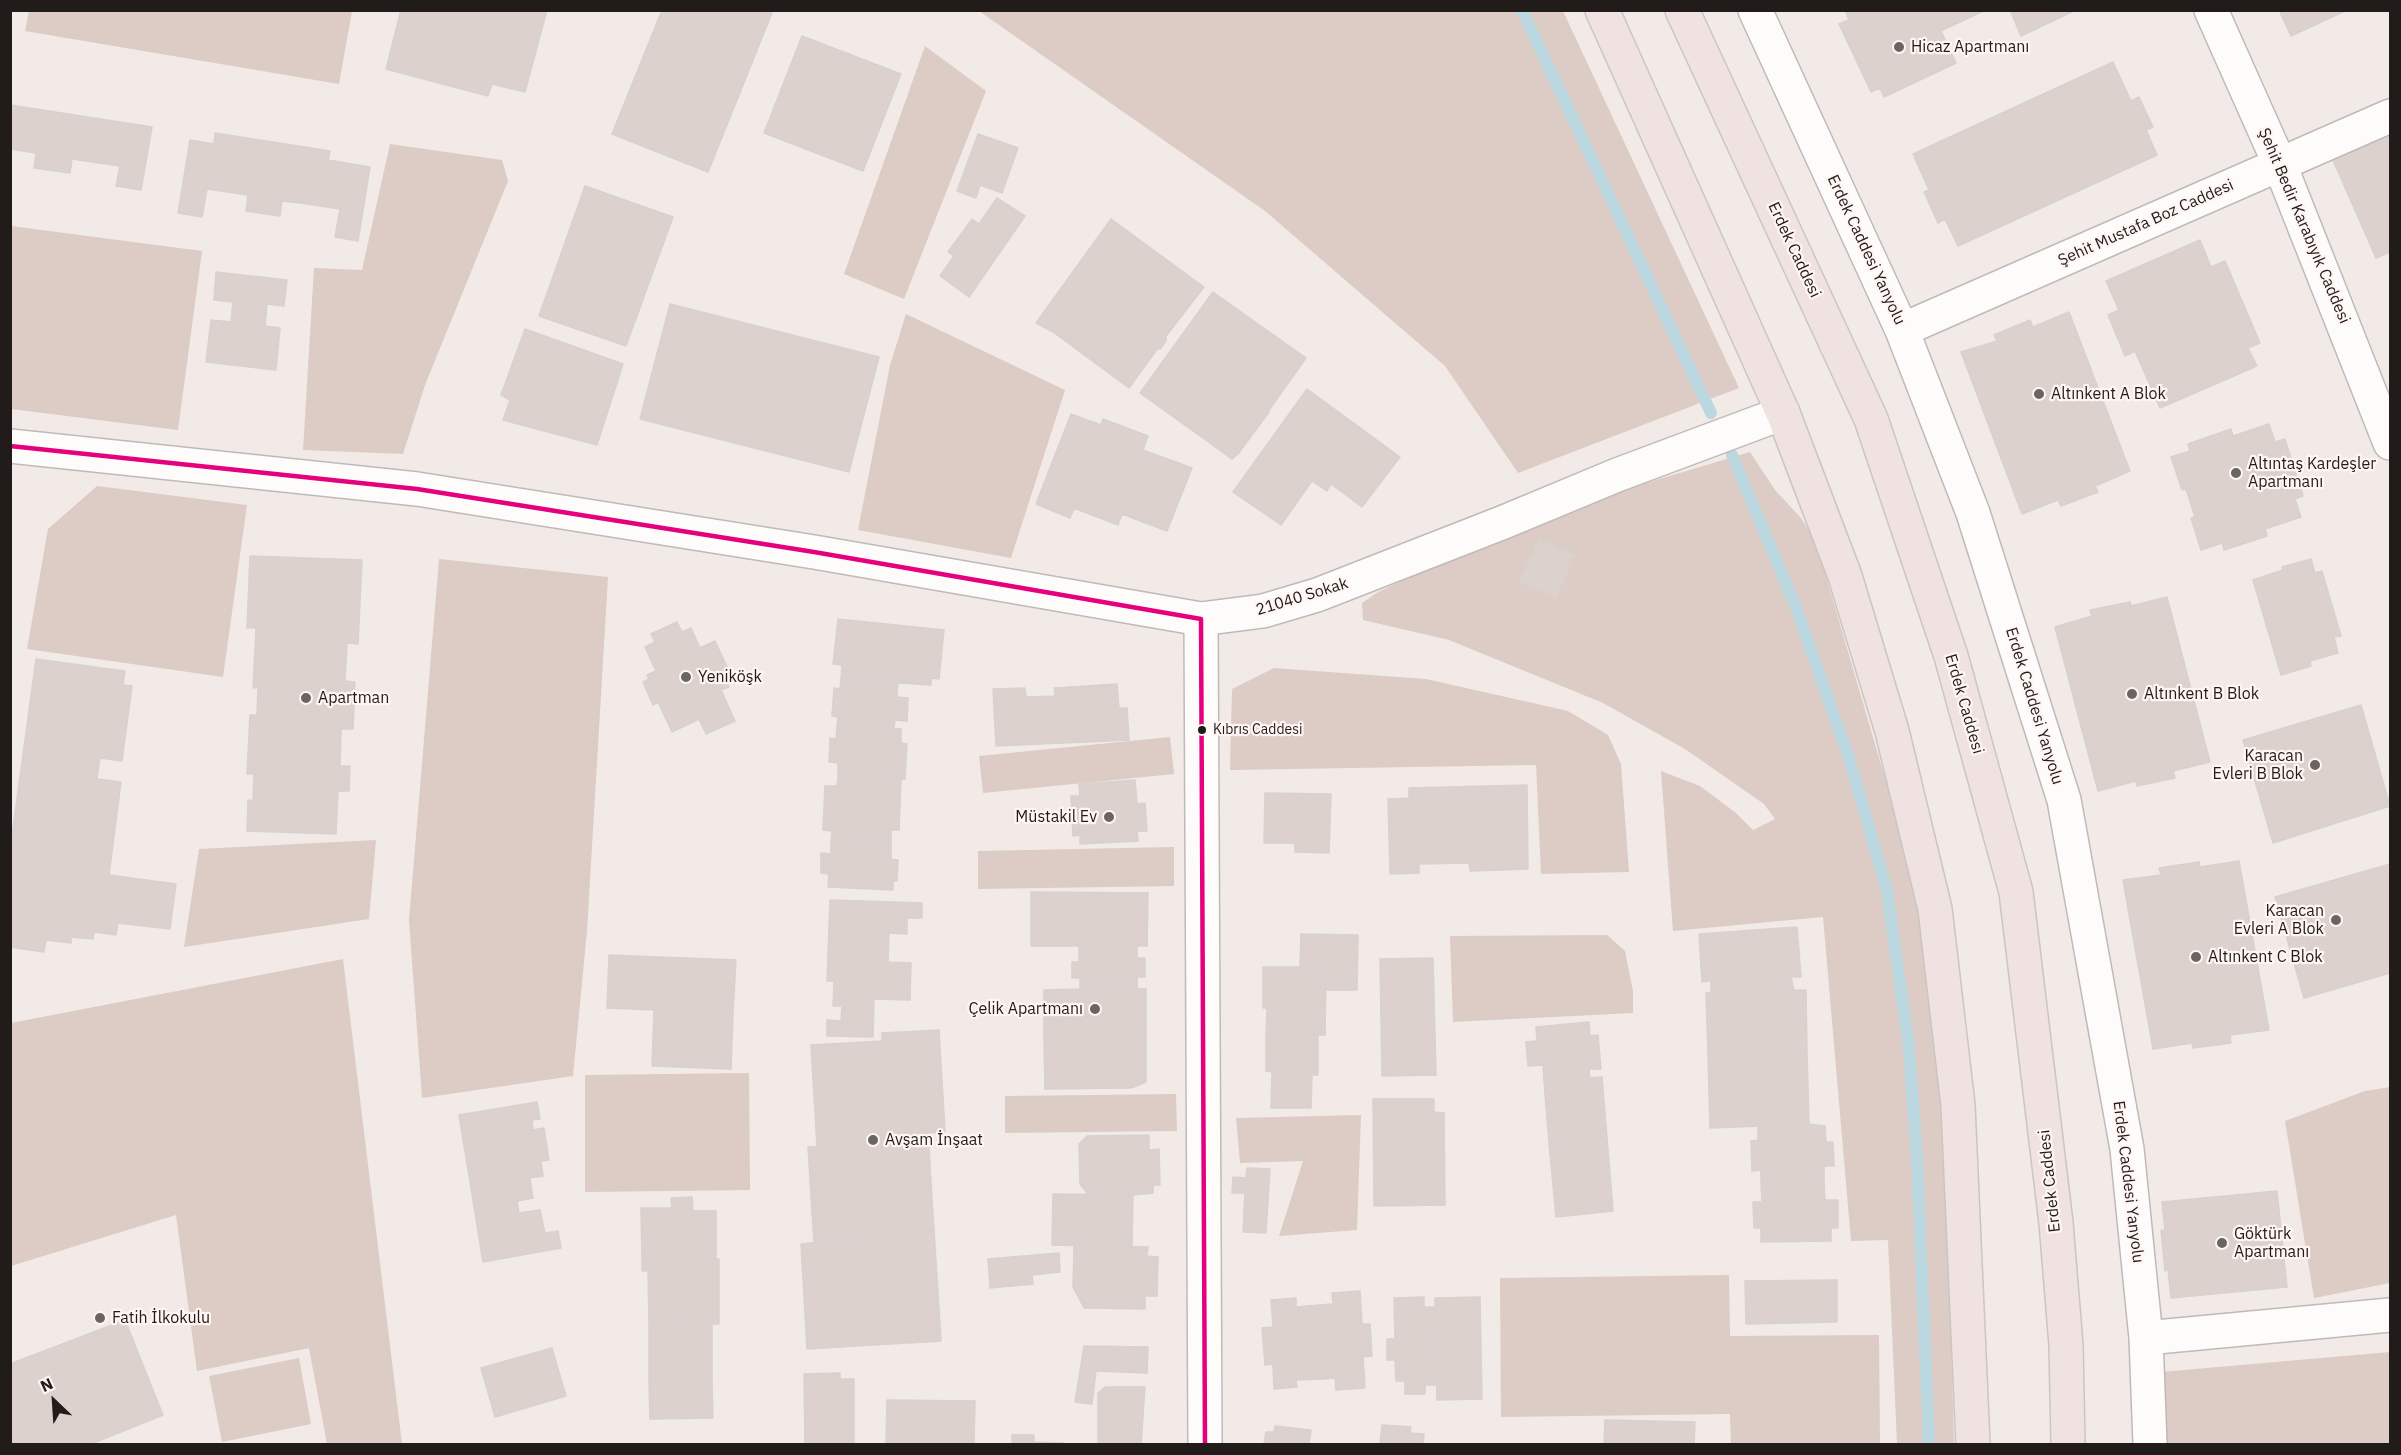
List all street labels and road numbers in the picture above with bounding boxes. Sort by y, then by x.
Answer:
street label: Şehit Bedir Karabıyık Caddesi [2254,125,2354,327]
street label: Erdek Caddesi Yanyolu [1823,172,1909,328]
street label: Şehit Mustafa Boz Caddesi [2055,176,2237,270]
street label: Erdek Caddesi [1764,199,1824,301]
street label: 21040 Sokak [1254,574,1350,620]
street label: Erdek Caddesi Yanyolu [2001,625,2067,787]
street label: Erdek Caddesi [1941,652,1987,756]
street label: Erdek Caddesi Yanyolu [2109,1100,2147,1264]
street label: Erdek Caddesi [2035,1129,2065,1233]

